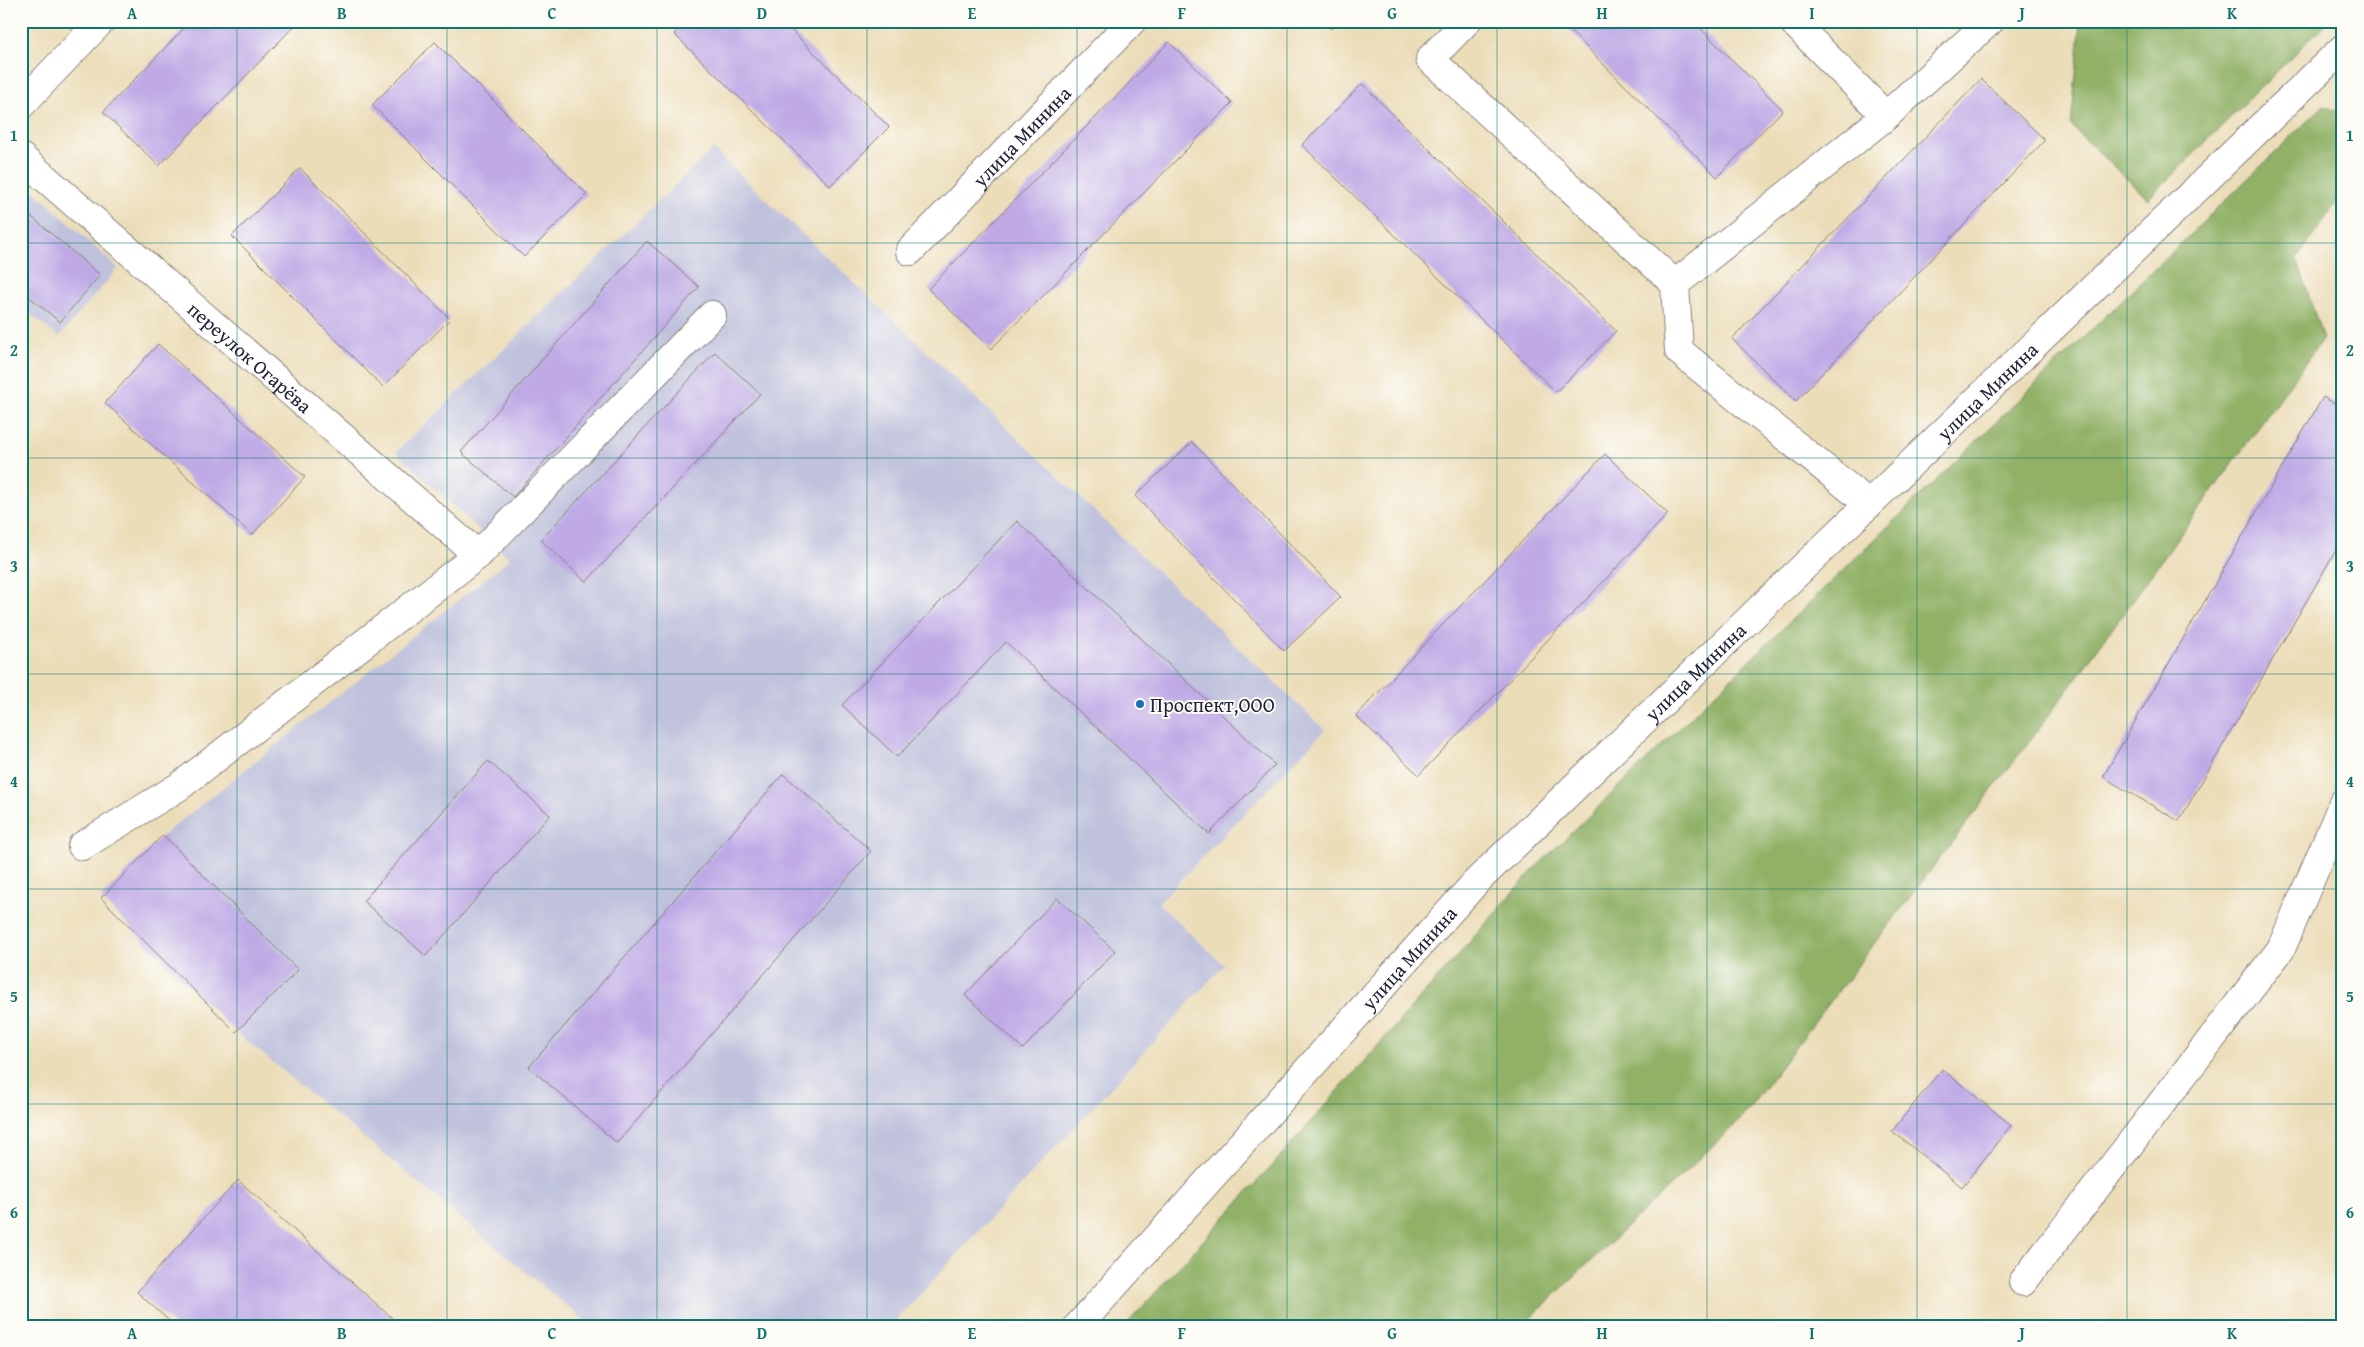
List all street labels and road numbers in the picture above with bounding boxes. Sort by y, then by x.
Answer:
street label: улица Минина [965,78,1077,194]
street label: переулок Огарёва [182,294,319,419]
street label: улица Минина [1929,335,2044,447]
street label: улица Минина [1637,615,1752,728]
street label: улица Минина [1353,899,1463,1017]

